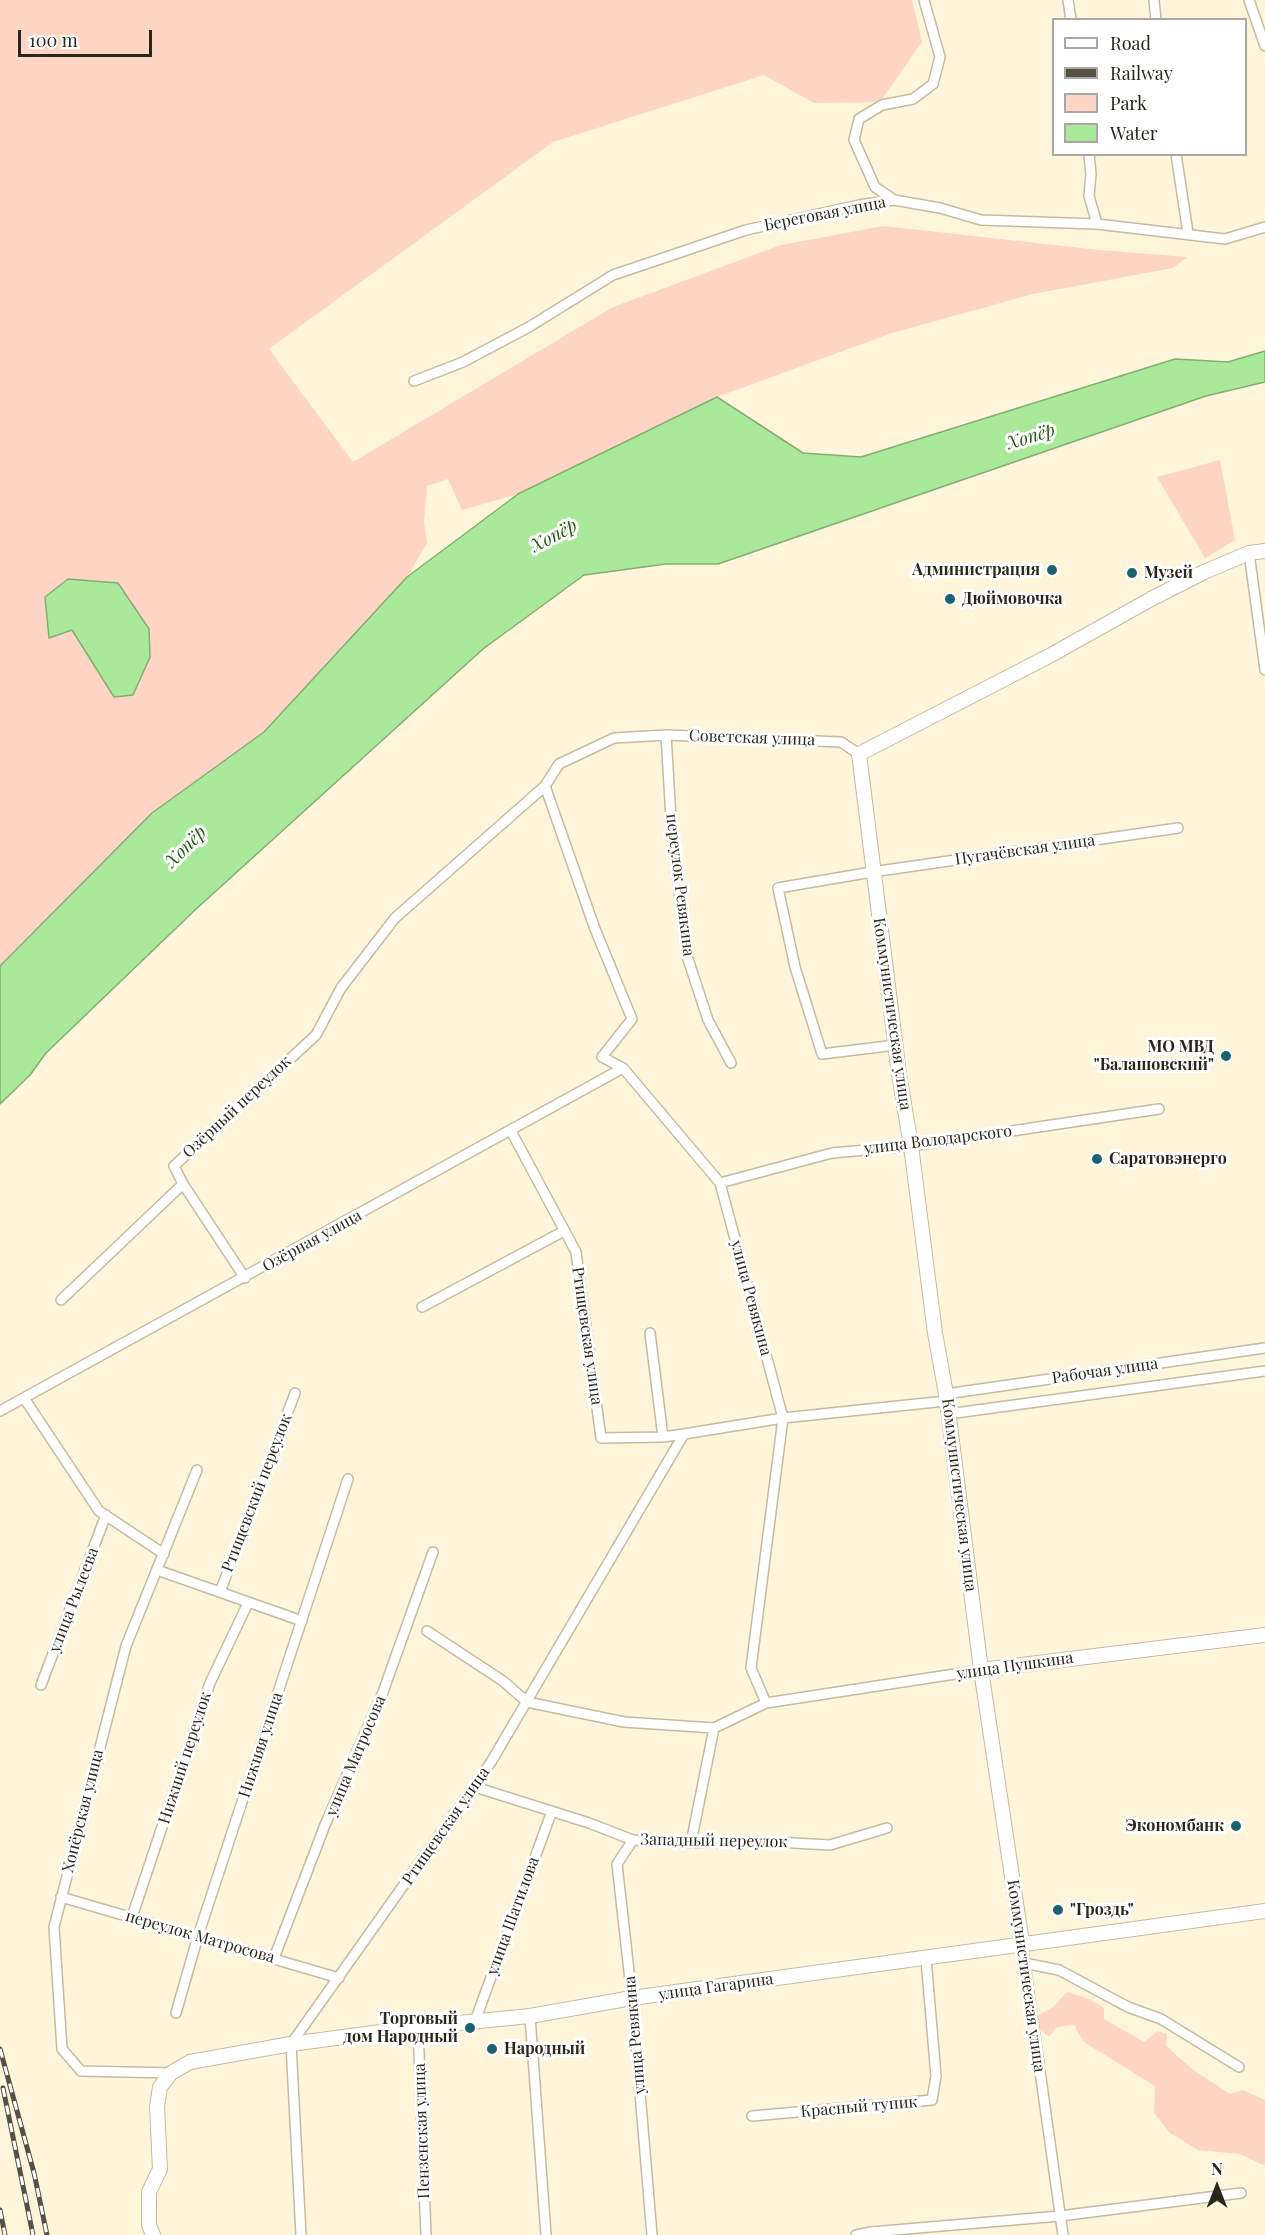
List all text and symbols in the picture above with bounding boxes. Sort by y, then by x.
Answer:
scale bar [21,18,154,56]
legend [1052,18,1247,156]
text: 100 m [29,28,78,52]
text: Road [1110,31,1151,55]
text: Railway [1110,61,1173,85]
text: Park [1110,91,1147,115]
text: Water [1110,121,1158,145]
street label: Береговая улица [762,193,888,235]
water label: Хопёр [1004,419,1058,455]
water label: Хопёр [527,515,581,557]
place label: Администрация [912,560,1040,580]
marker: Администрация [1045,563,1059,577]
place label: Музей [1144,563,1193,583]
marker: Музей [1125,566,1139,580]
place label: Дюймовочка [962,589,1063,609]
marker: Дюймовочка [943,592,957,606]
street label: Советская улица [689,726,815,750]
street label: переулок Ревякина [662,812,698,958]
water label: Хопёр [161,822,211,872]
street label: Пугачёвская улица [954,831,1096,869]
street label: Коммунистическая улица [869,916,915,1112]
place label: МО МВД "Балашовский" [1094,1037,1214,1075]
marker: МО МВД "Балашовский" [1219,1049,1233,1063]
street label: Озёрный переулок [179,1052,295,1162]
street label: улица Володарского [863,1121,1013,1159]
place label: Саратовэнерго [1109,1149,1227,1169]
marker: Саратовэнерго [1090,1152,1104,1166]
street label: Озёрная улица [259,1206,365,1276]
street label: улица Ревякина [726,1238,776,1358]
street label: Ртищевская улица [568,1266,606,1406]
street label: Рабочая улица [1051,1354,1159,1388]
street label: Коммунистическая улица [938,1397,980,1593]
street label: Ртищевский переулок [218,1411,296,1575]
street label: улица Рылеева [45,1545,103,1655]
street label: улица Пушкина [955,1648,1075,1684]
street label: Нижний переулок [155,1690,215,1826]
street label: Нижняя улица [235,1690,287,1800]
street label: улица Матросова [322,1693,390,1819]
street label: Хопёрская улица [58,1747,108,1875]
street label: Ртищевская улица [398,1763,494,1889]
place label: Экономбанк [1125,1816,1224,1836]
marker: Экономбанк [1229,1819,1243,1833]
street label: Западный переулок [640,1830,788,1852]
street label: улица Шатилова [483,1854,543,1978]
street label: Коммунистическая улица [1003,1878,1049,2074]
place label: "Гроздь" [1070,1900,1134,1920]
marker: "Гроздь" [1051,1903,1065,1917]
street label: переулок Матросова [123,1906,277,1968]
street label: улица Гагарина [657,1969,775,2005]
street label: улица Ревякина [620,1975,650,2095]
place label: Торговый дом Народный [343,2009,458,2047]
marker: Торговый дом Народный [463,2021,477,2035]
place label: Народный [504,2039,585,2059]
marker: Народный [485,2042,499,2056]
street label: Пензенская улица [410,2063,434,2199]
street label: Красный тупик [800,2092,918,2122]
north arrow [1187,2157,1247,2217]
text: N [1211,2158,1223,2179]

